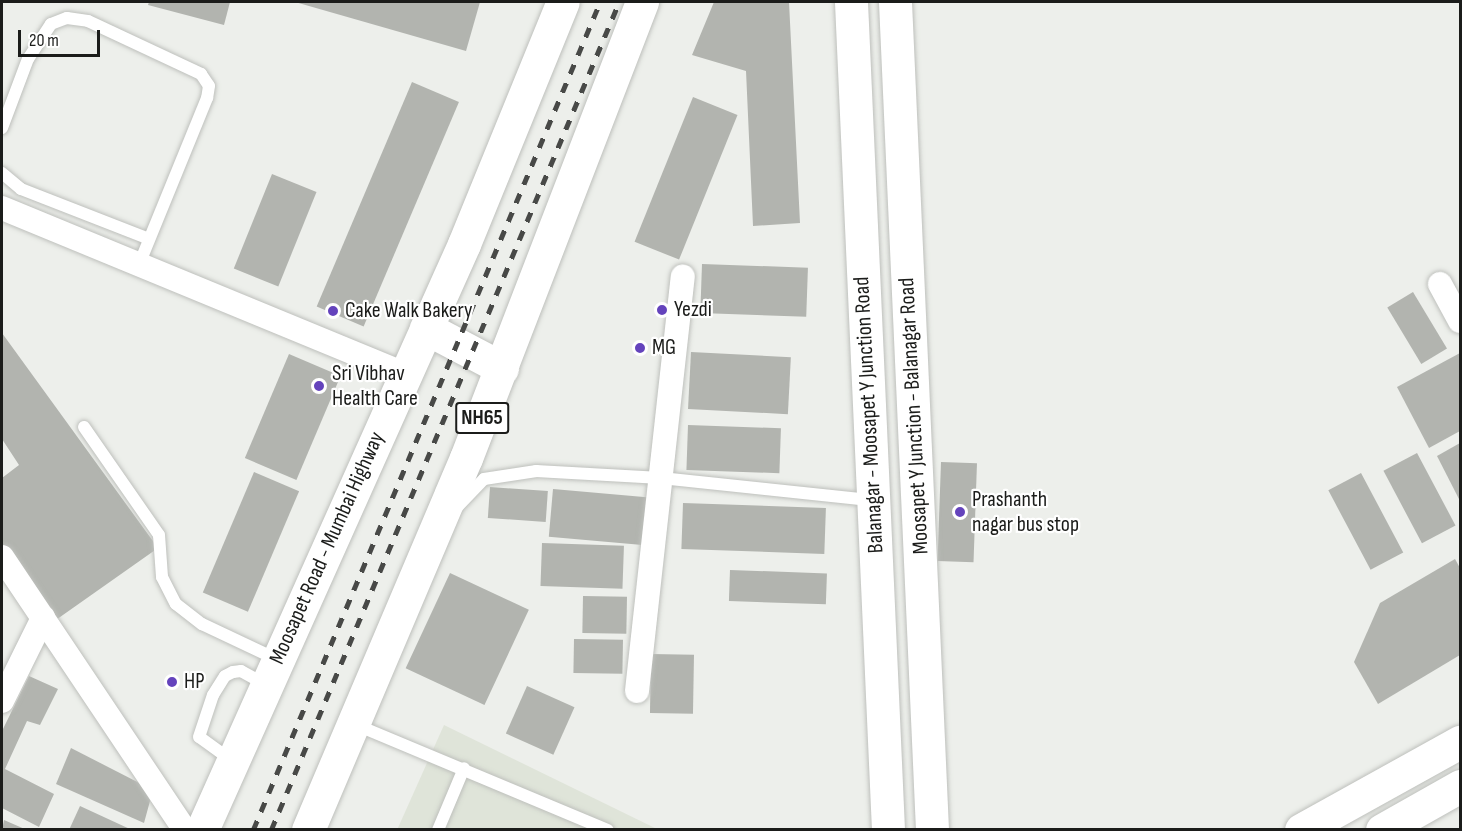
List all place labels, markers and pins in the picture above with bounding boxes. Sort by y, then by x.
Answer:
place label: Yezdi [674,297,712,323]
place label: Cake Walk Bakery [345,298,473,324]
marker: Yezdi [655,303,669,317]
marker: Cake Walk Bakery [326,304,340,318]
place label: MG [652,335,676,361]
marker: MG [633,341,647,355]
place label: Sri Vibhav Health Care [332,360,418,412]
marker: Sri Vibhav Health Care [310,377,328,395]
place label: Prashanth nagar bus stop [972,486,1079,538]
marker: Prashanth nagar bus stop [953,505,967,519]
place label: HP [184,669,204,695]
marker: HP [165,675,179,689]

